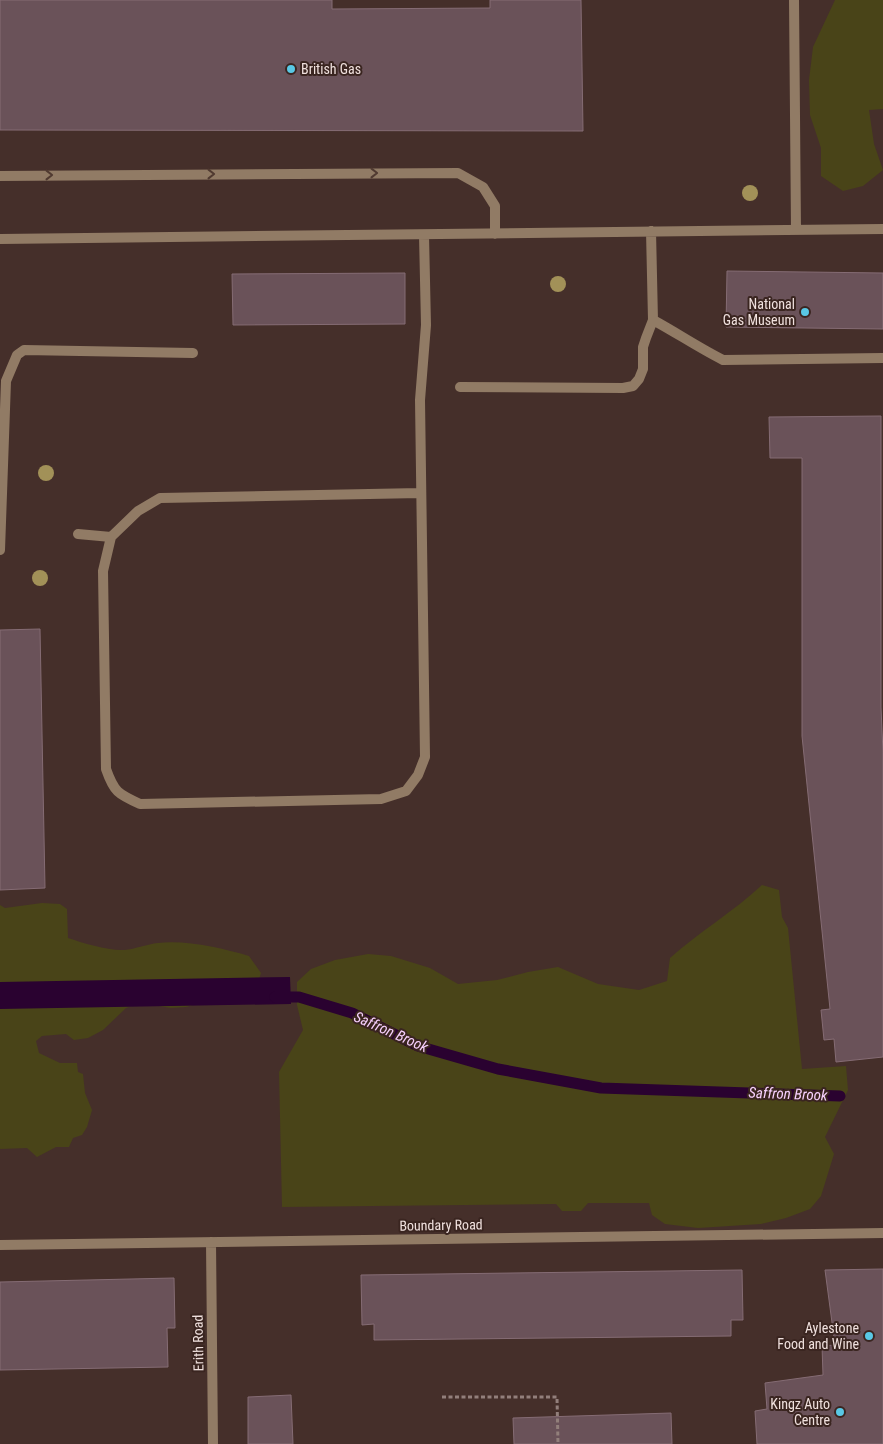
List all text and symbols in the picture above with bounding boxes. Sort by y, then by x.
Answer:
place label: British Gas [301,61,361,77]
marker: British Gas [285,63,297,75]
one-way arrow [370,168,378,179]
one-way arrow [208,169,215,179]
one-way arrow [45,170,53,180]
place label: National Gas Museum [723,296,795,328]
marker: National Gas Museum [799,306,811,318]
water label: Saffron Brook [351,1008,431,1056]
water label: Saffron Brook [748,1084,828,1104]
street label: Boundary Road [399,1216,483,1234]
street label: Erith Road [190,1315,206,1371]
place label: Aylestone Food and Wine [777,1320,859,1352]
marker: Aylestone Food and Wine [863,1330,875,1342]
place label: Kingz Auto Centre [770,1396,830,1428]
marker: Kingz Auto Centre [834,1406,846,1418]

